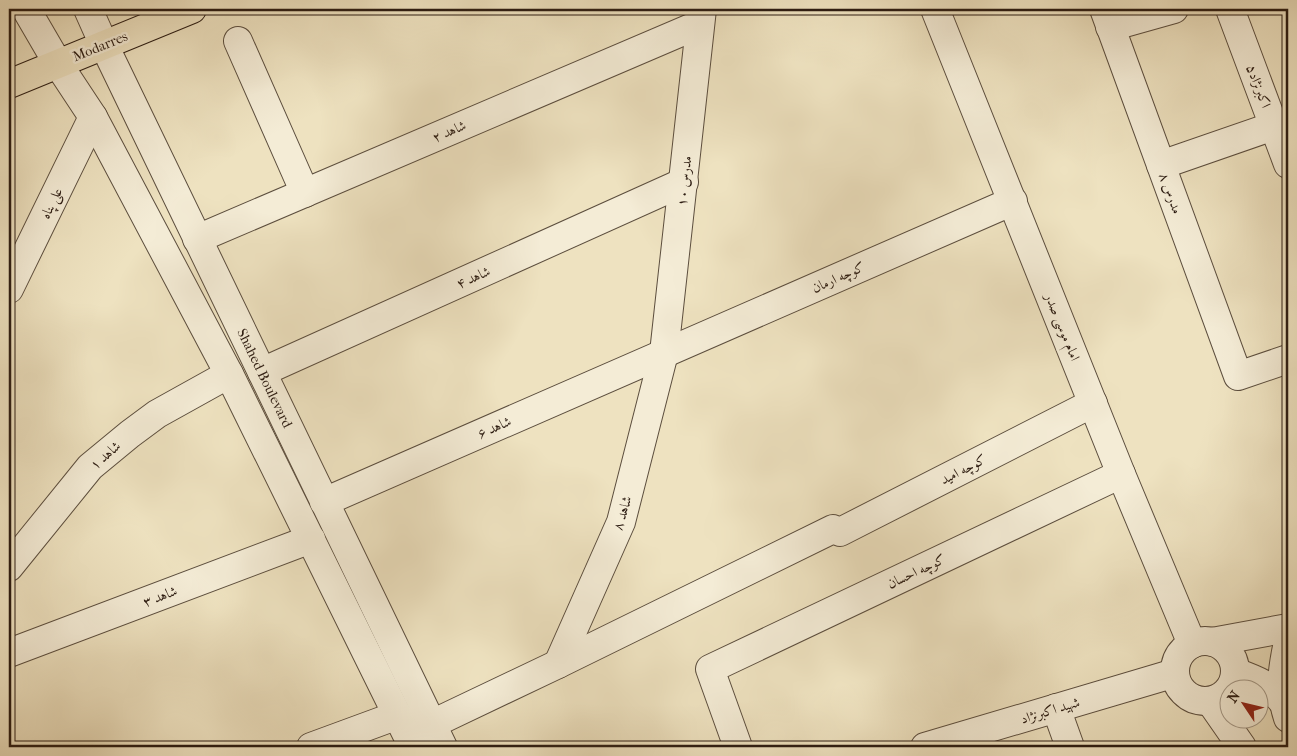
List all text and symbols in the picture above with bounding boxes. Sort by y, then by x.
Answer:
street label: Modarres [70,28,130,65]
street label: اکبرنژاد۵ [1243,62,1275,110]
street label: شاهد ۲ [430,117,469,146]
street label: مدرس ۱۰ [673,155,696,207]
street label: مدرس ۸ [1155,170,1186,216]
street label: علی پناه [37,185,68,222]
street label: کوچه ارمان [809,258,868,298]
street label: شاهد ۴ [454,262,493,292]
street label: امام موسی صدر [1037,289,1084,365]
street label: Shahed Boulevard [233,326,296,431]
street label: شاهد ۶ [475,412,514,442]
street label: شاهد ۱ [86,437,124,473]
street label: کوچه امید [937,451,990,489]
street label: شاهد ۸ [609,494,636,533]
street label: کوچه احسان [884,551,948,593]
street label: شاهد ۳ [141,582,180,611]
north arrow [1220,678,1270,728]
text: N [1224,687,1244,706]
street label: شهید اکبرنژاد [1018,693,1082,729]

